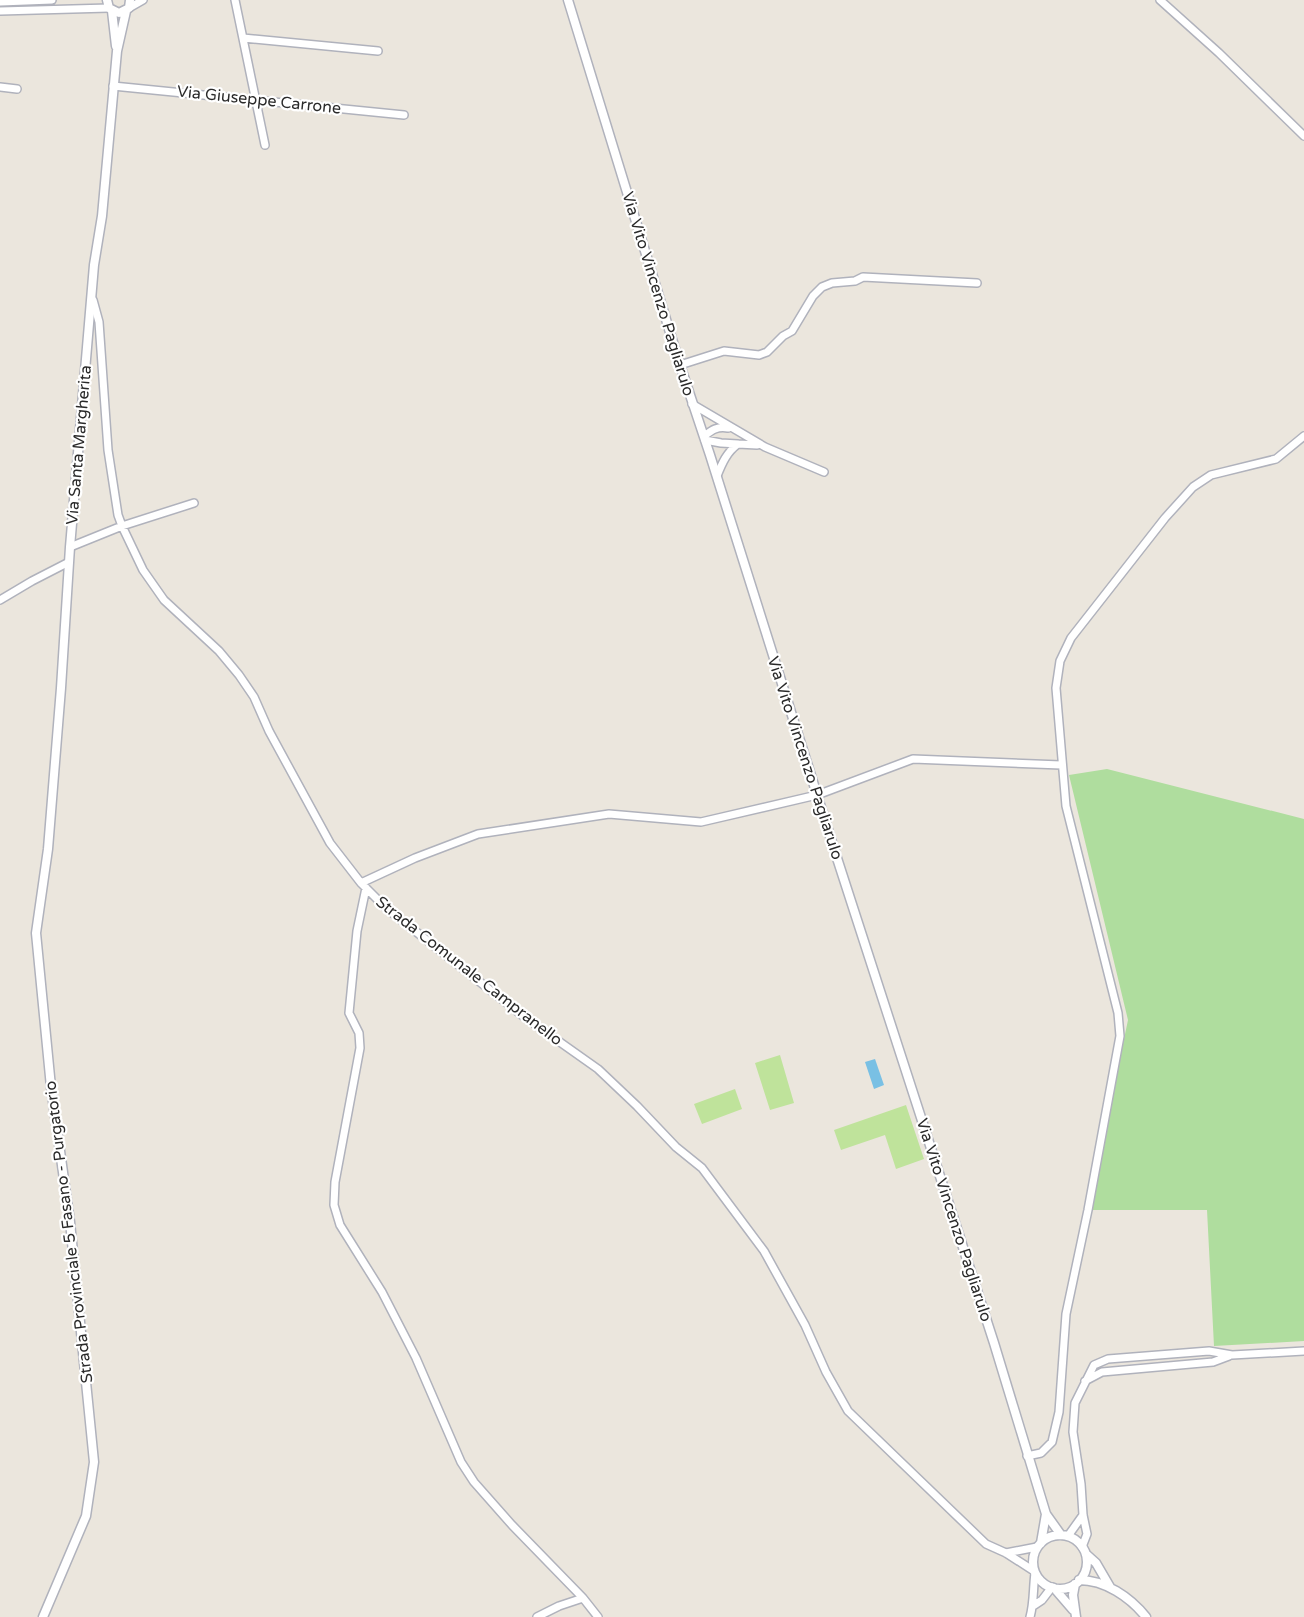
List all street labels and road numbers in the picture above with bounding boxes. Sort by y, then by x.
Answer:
street label: Via Giuseppe Carrone [176,81,342,119]
street label: Via Vito Vincenzo Pagliarulo [617,189,699,399]
street label: Via Santa Margherita [62,364,96,526]
street label: Via Vito Vincenzo Pagliarulo [763,654,847,862]
street label: Strada Comunale Campranello [372,892,566,1050]
street label: Strada Provinciale 5 Fasano - Purgatorio [41,1080,97,1384]
street label: Via Vito Vincenzo Pagliarulo [912,1116,996,1324]

